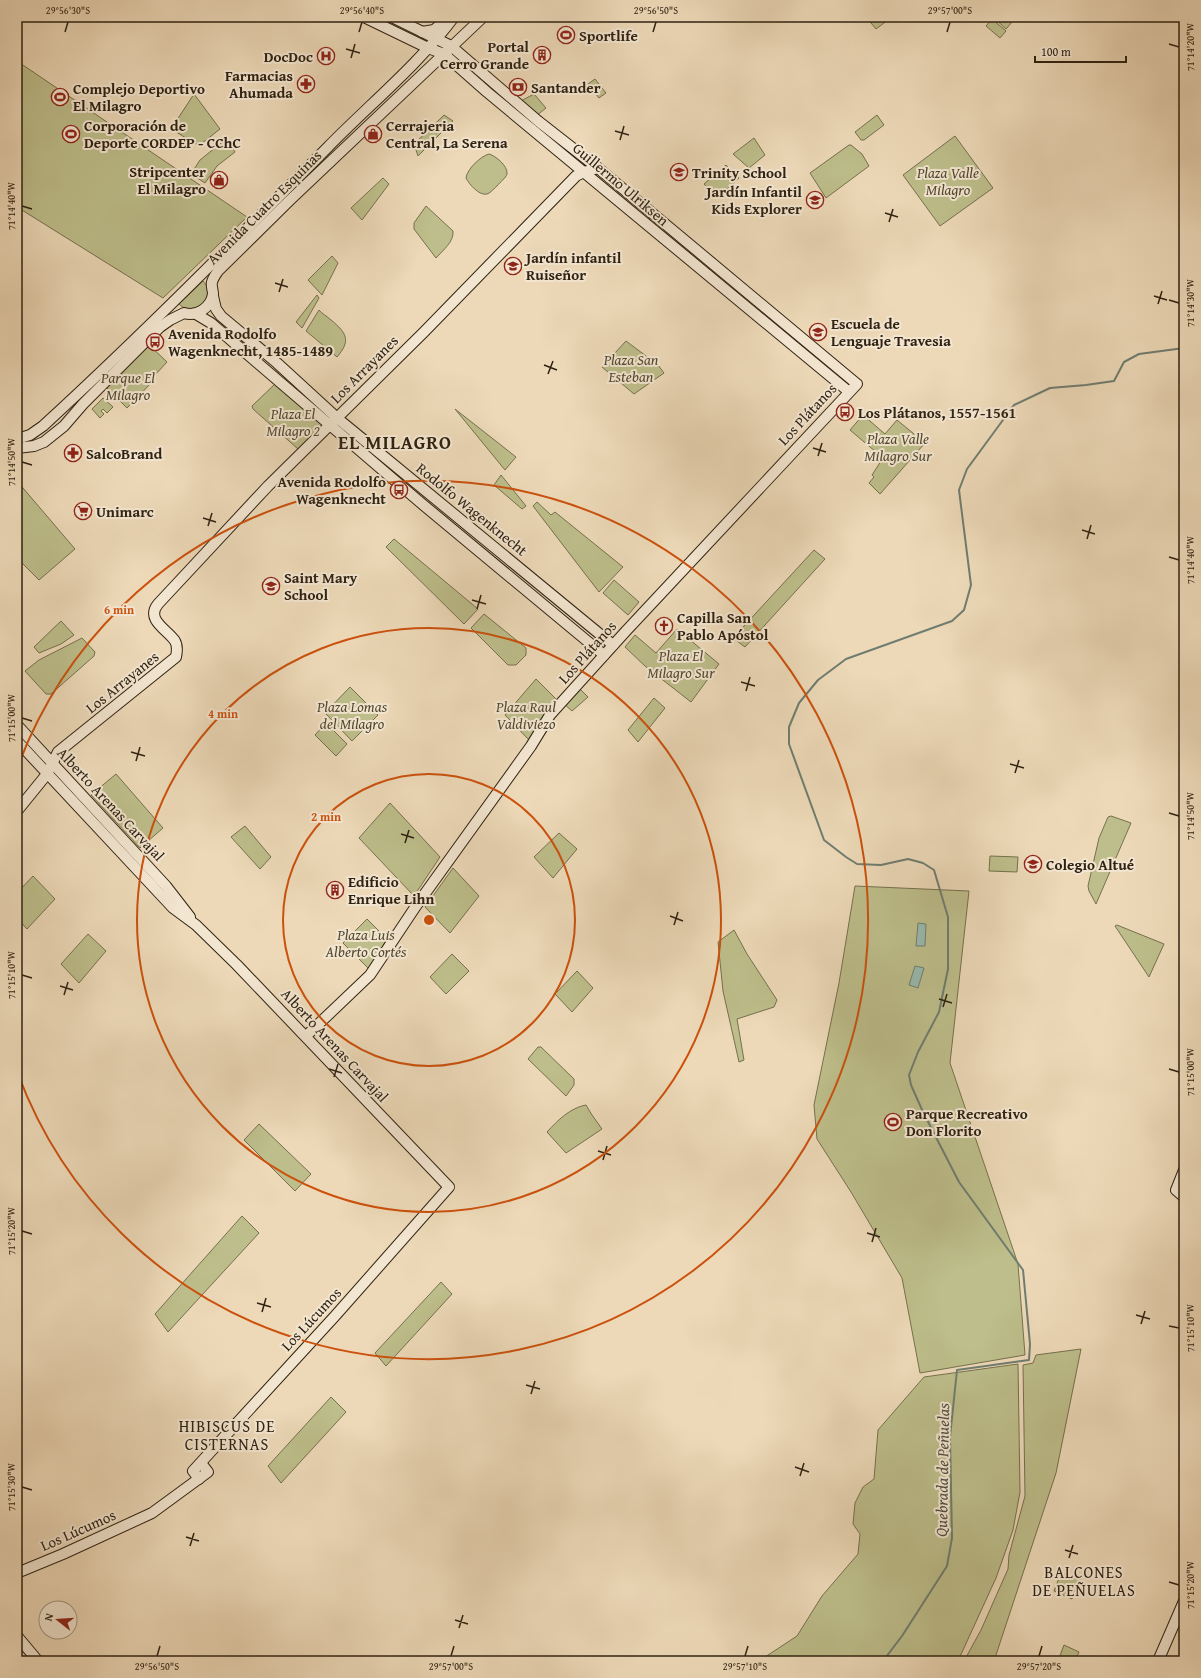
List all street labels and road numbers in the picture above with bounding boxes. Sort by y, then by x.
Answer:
street label: Guillermo Ulriksen [568,138,674,231]
street label: Avenida Cuatro Esquinas [202,145,326,269]
street label: Los Arrayanes [325,330,403,408]
street label: Los Plátanos [773,378,841,450]
street label: Rodolfo Wagenknecht [412,458,533,561]
street label: Los Plátanos [553,616,621,688]
street label: Los Arrayanes [81,646,163,718]
street label: Alberto Arenas Carvajal [53,743,169,865]
street label: Alberto Arenas Carvajal [277,984,393,1106]
street label: Los Lúcumos [276,1282,346,1356]
street label: Los Lúcumos [37,1504,119,1556]

